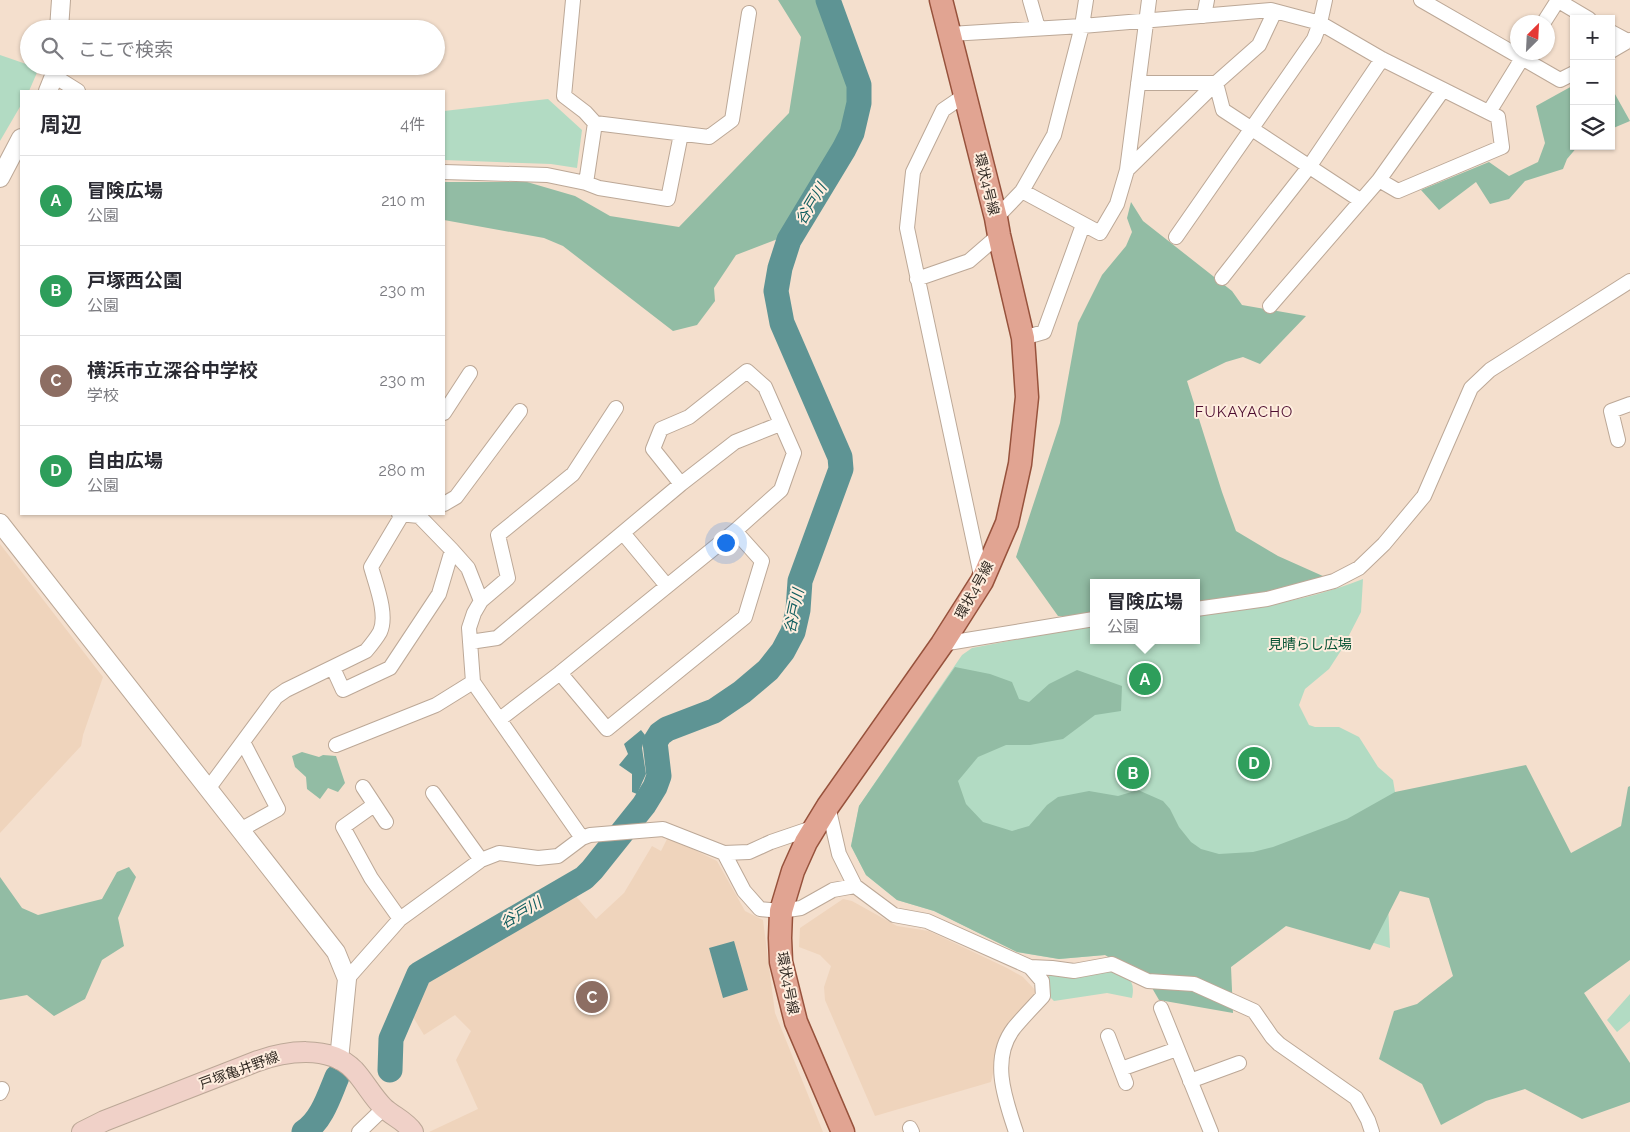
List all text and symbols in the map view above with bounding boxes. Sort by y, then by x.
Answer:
north arrow [1510,15,1555,60]
map controls [1570,15,1615,150]
button: + [1570,15,1615,60]
search box [20,20,445,75]
icon: search [38,34,66,62]
text: ここで検索 [78,38,173,60]
button: − [1570,60,1615,105]
button: layers [1570,105,1615,150]
text: 周辺 [40,112,82,137]
text: 4件 [400,115,425,134]
street label: 環状4号線 [972,151,1002,217]
water label: 谷戸川 [792,178,831,228]
text: 冒険広場 [87,179,163,201]
text: A [51,191,61,210]
text: 210 m [381,191,425,210]
text: 公園 [87,206,119,225]
text: 戸塚西公園 [87,269,182,291]
text: B [51,281,61,300]
text: 230 m [380,281,425,300]
text: 公園 [87,296,119,315]
text: 横浜市立深谷中学校 [87,359,258,381]
text: C [51,371,61,390]
text: 230 m [380,371,425,390]
text: 学校 [87,386,119,405]
district label: FUKAYACHO [1195,403,1293,421]
text: 自由広場 [87,449,163,471]
text: D [50,461,62,480]
text: 280 m [379,461,425,480]
text: 公園 [87,476,119,495]
your location [713,530,739,556]
street label: 環状4号線 [952,558,996,622]
popup [1090,579,1200,644]
water label: 谷戸川 [781,585,808,635]
text: 冒険広場 [1107,590,1183,612]
text: 公園 [1107,617,1139,636]
park label: 見晴らし広場 [1268,636,1352,652]
pin: A [1129,660,1161,698]
pin: D [1238,744,1270,782]
pin: B [1117,754,1149,792]
water label: 谷戸川 [497,893,547,932]
street label: 環状4号線 [774,950,802,1016]
pin: C [576,978,608,1016]
street label: 戸塚亀井野線 [197,1048,281,1092]

